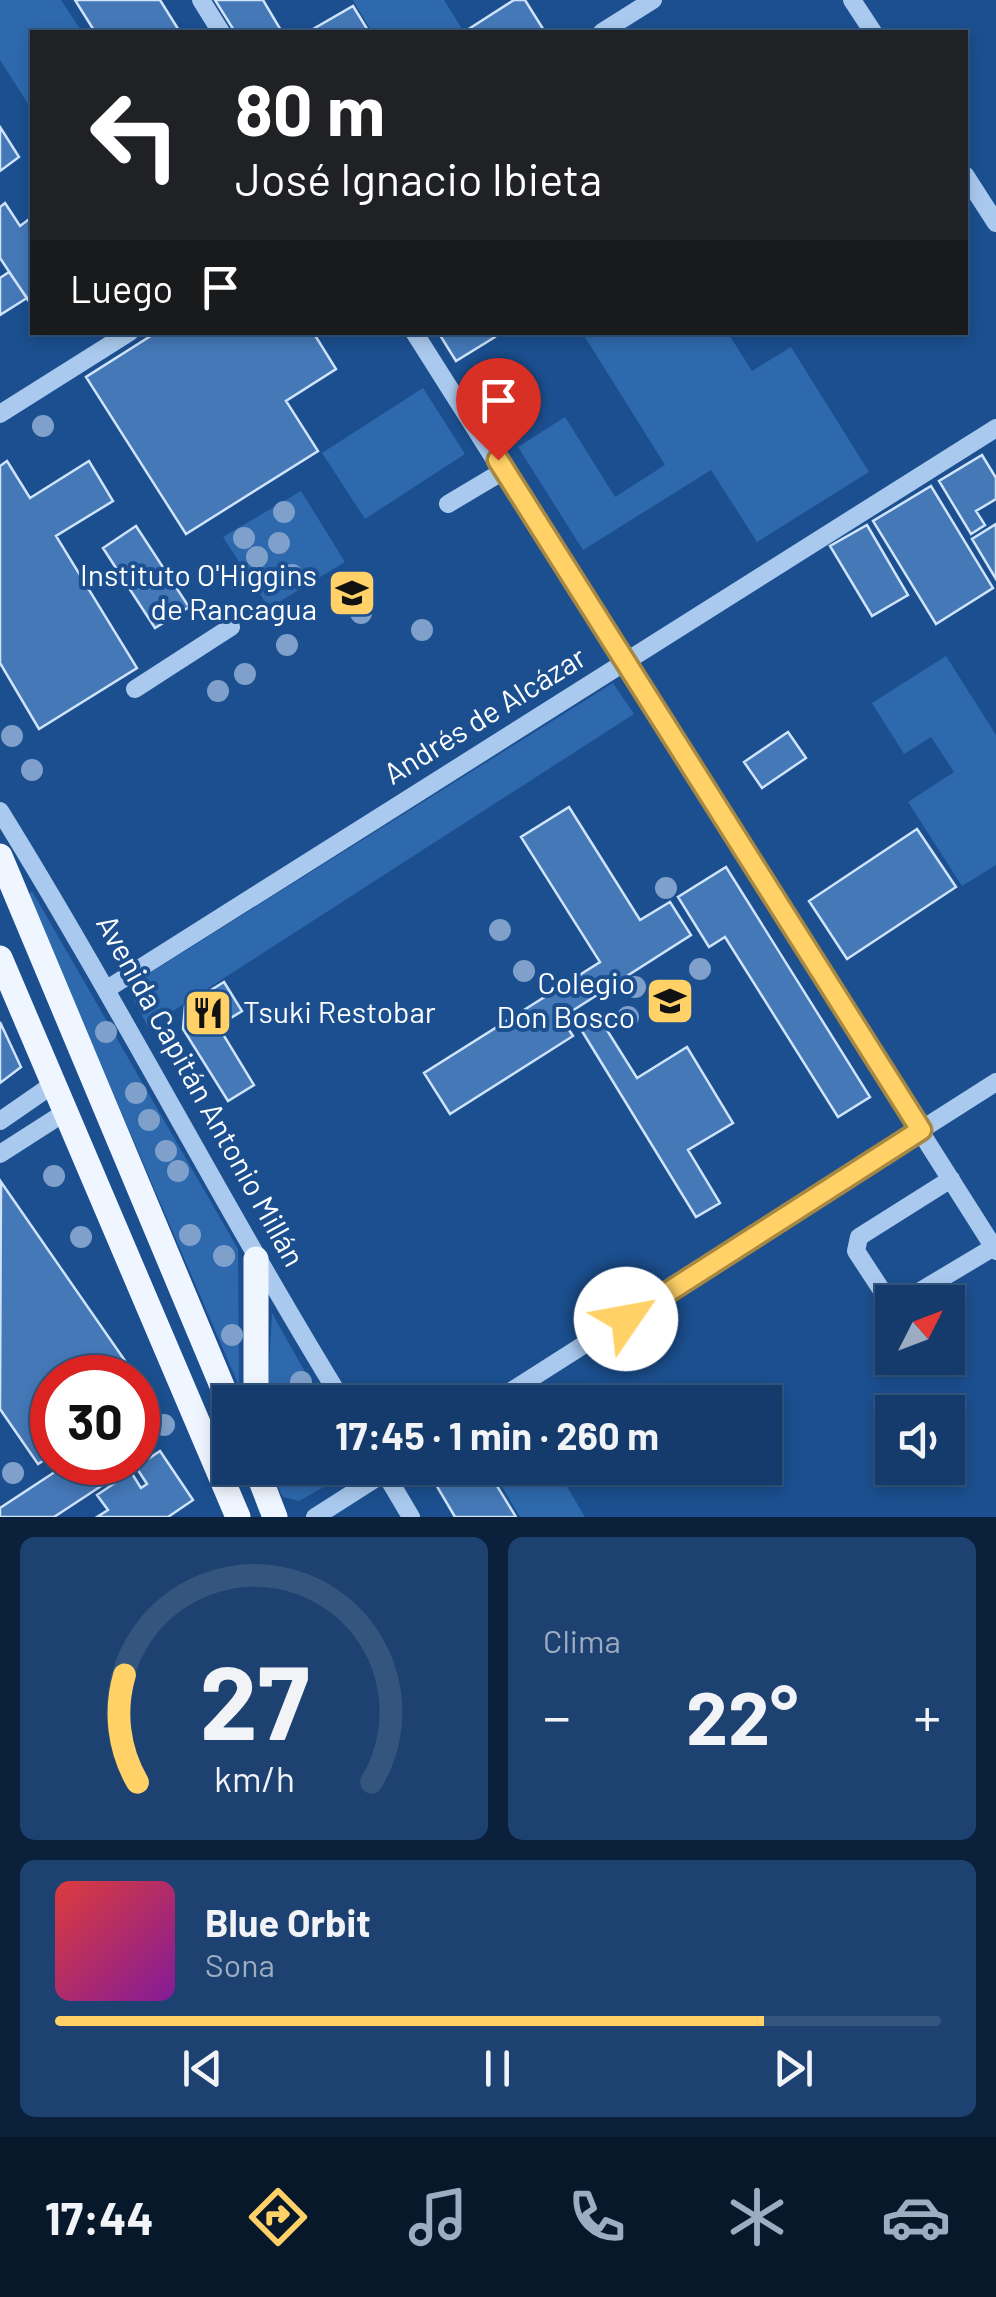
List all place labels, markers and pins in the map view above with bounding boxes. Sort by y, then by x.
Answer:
pin [456,358,541,461]
place label: Instituto O'Higgins de Rancagua [80,556,317,626]
school or university icon: Instituto O'Higgins de Rancagua [326,567,378,619]
place label: Colegio Don Bosco [496,964,635,1034]
school or university icon: Colegio Don Bosco [644,975,696,1027]
restaurant icon: Tsuki Restobar [182,987,234,1039]
place label: Tsuki Restobar [243,993,436,1029]

